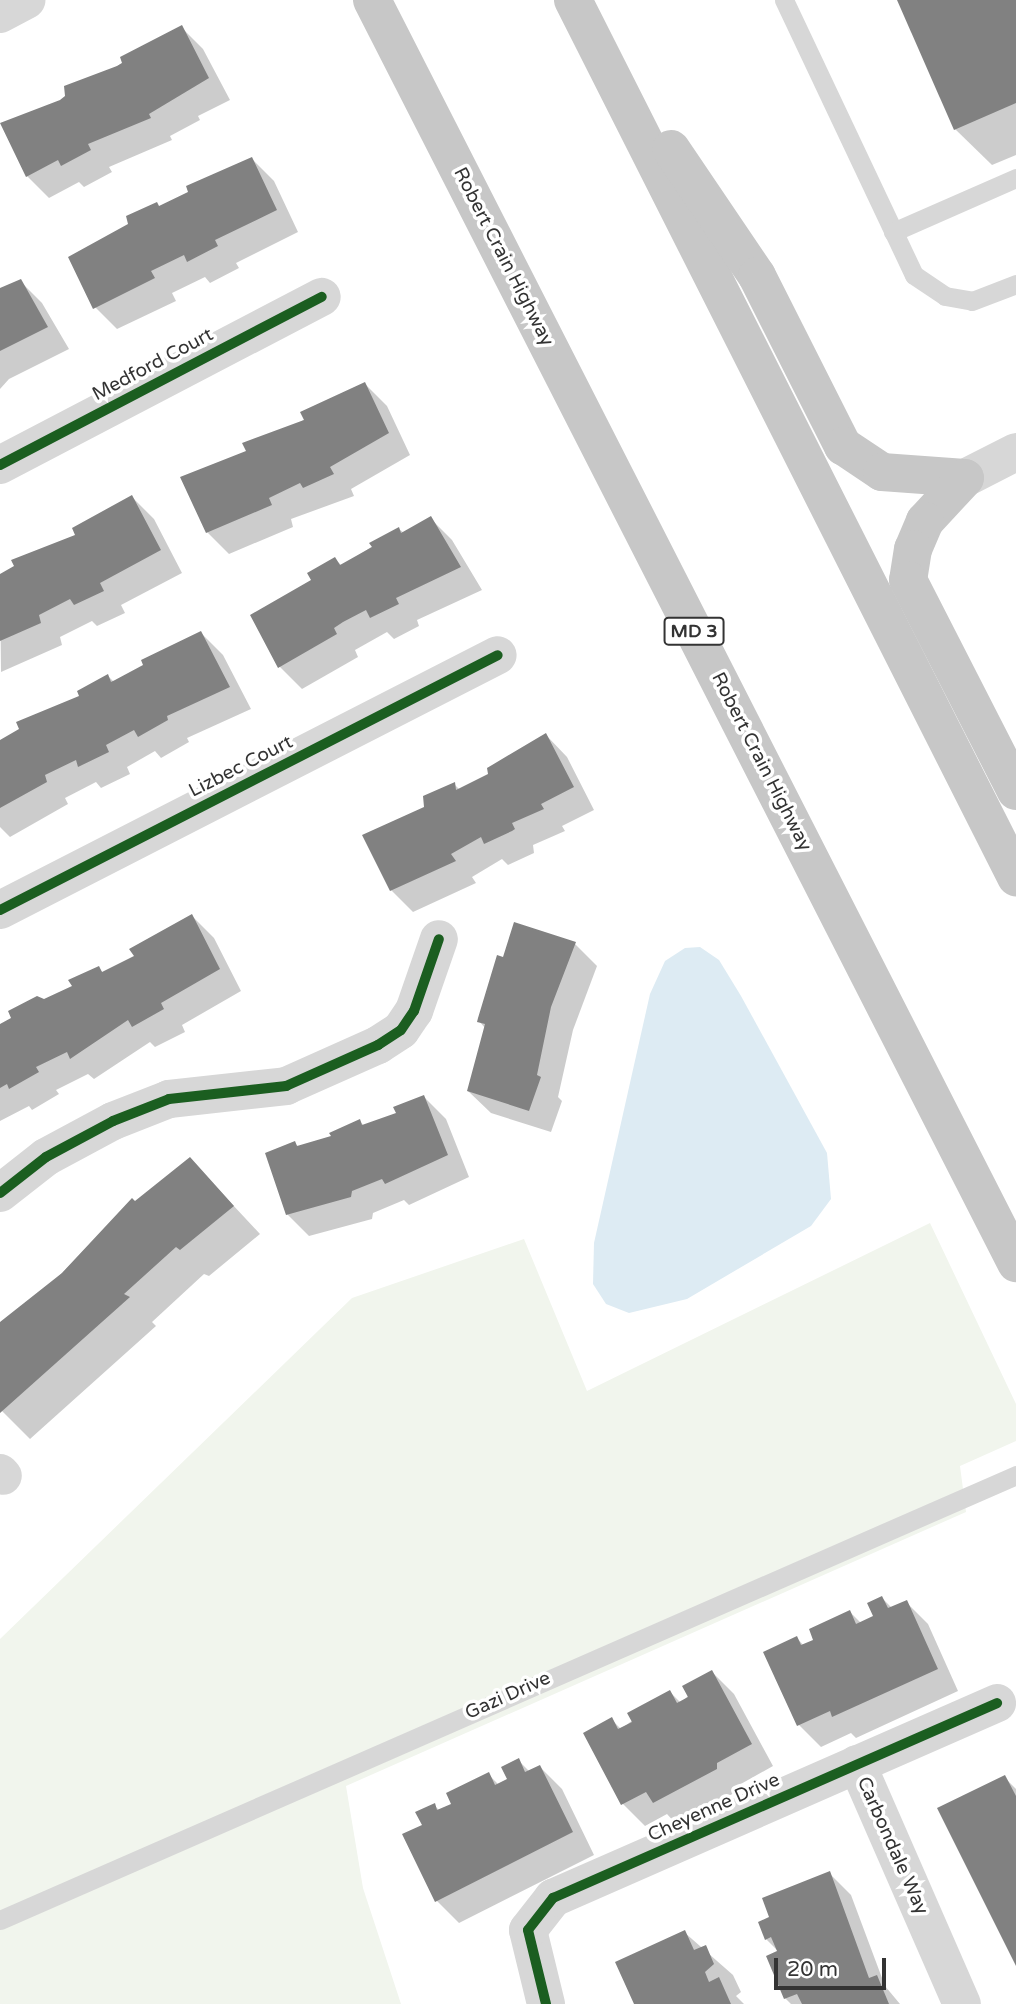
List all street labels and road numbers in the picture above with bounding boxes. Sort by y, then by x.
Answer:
street label: Robert Crain Highway [448,164,558,350]
street label: Medford Court [89,324,217,406]
road number: MD 3 [662,616,726,646]
street label: Robert Crain Highway [706,669,816,855]
street label: Lizbec Court [185,731,297,803]
street label: Gazi Drive [462,1667,554,1725]
street label: Cheyenne Drive [645,1769,783,1847]
street label: Carbondale Way [851,1774,933,1918]

